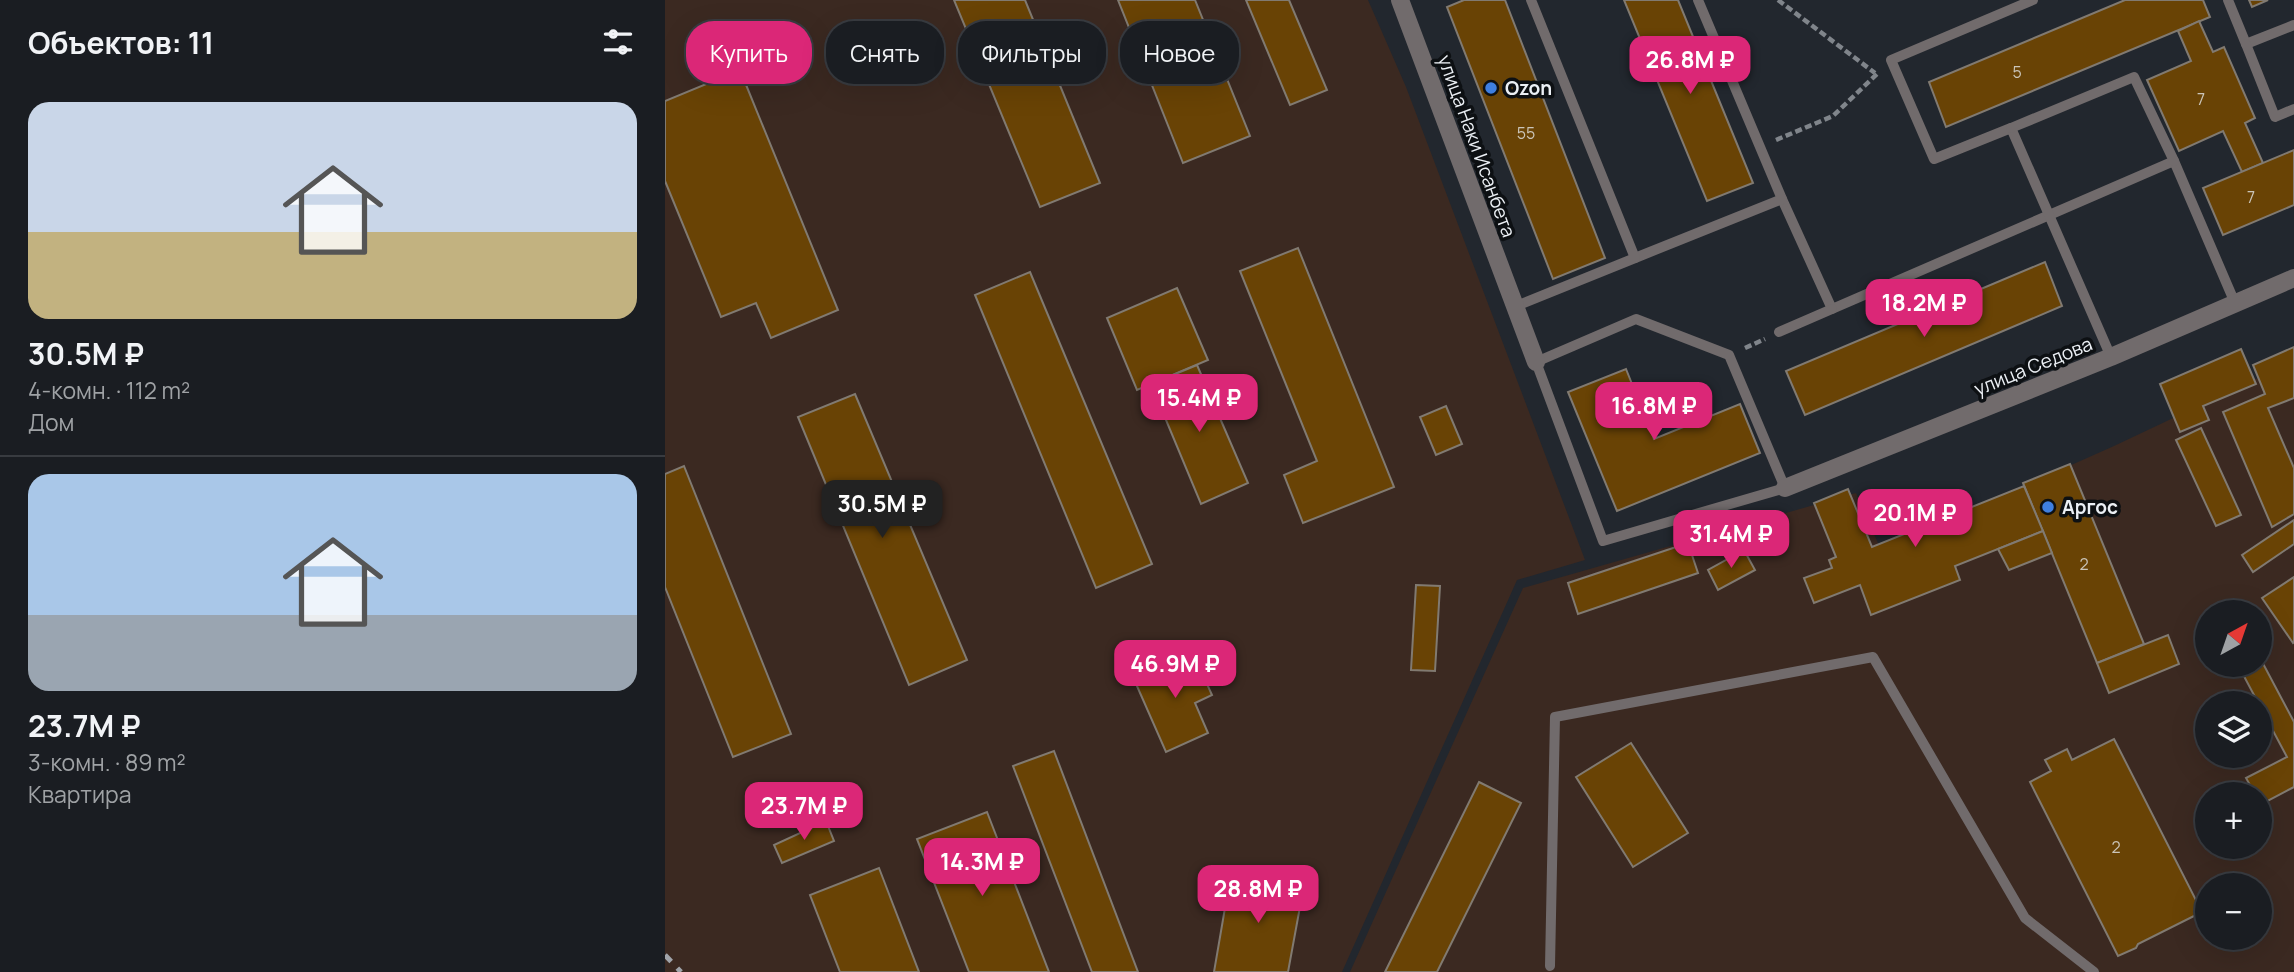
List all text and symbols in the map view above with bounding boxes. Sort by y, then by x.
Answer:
chip: Купить [686,21,812,84]
chip: Снять [826,21,944,84]
chip: Фильтры [958,21,1106,84]
chip: Новое [1120,21,1239,84]
text: Объектов: 11 [28,22,214,63]
icon: filters [599,23,637,61]
pin: 26.8M ₽ [1625,36,1755,96]
text: 26.8M ₽ [1645,43,1735,75]
street label: улица Наки Исанбета [1432,51,1522,241]
house number: 5 [2012,61,2022,83]
place label: Ozon [1505,75,1552,101]
marker: Ozon [1483,80,1499,96]
house number: 7 [2197,88,2205,110]
house number: 55 [1517,122,1535,144]
icon: home [270,147,396,273]
house number: 7 [2247,186,2255,208]
pin: 18.2M ₽ [1859,280,1989,339]
text: 18.2M ₽ [1882,286,1966,318]
street label: улица Седова [1970,330,2096,402]
text: 30.5M ₽ [28,333,144,374]
text: 4-комн. · 112 m² [28,374,190,406]
pin: 15.4M ₽ [1134,374,1264,434]
text: 15.4M ₽ [1157,381,1241,413]
pin: 16.8M ₽ [1589,382,1719,442]
text: 16.8M ₽ [1611,389,1697,421]
text: Дом [28,406,74,438]
pin: 30.5M ₽ [817,480,947,540]
text: 30.5M ₽ [838,487,927,519]
pin: 20.1M ₽ [1850,490,1980,549]
place label: Аргос [2062,494,2118,520]
text: 20.1M ₽ [1873,496,1957,528]
marker: Аргос [2040,499,2056,515]
pin: 31.4M ₽ [1666,510,1796,570]
text: 31.4M ₽ [1689,517,1773,549]
icon: home [270,519,396,645]
house number: 2 [2079,553,2089,575]
north arrow [2195,600,2271,677]
map controls [2195,600,2272,950]
pin: 46.9M ₽ [1110,640,1240,700]
text: 46.9M ₽ [1130,647,1220,679]
button: layers [2195,691,2272,768]
text: 23.7M ₽ [28,705,141,746]
text: 3-комн. · 89 m² [28,746,186,778]
text: Квартира [28,778,132,810]
pin: 23.7M ₽ [739,782,869,842]
button: + [2195,782,2272,859]
text: 23.7M ₽ [761,789,847,821]
house number: 2 [2111,836,2121,858]
pin: 14.3M ₽ [917,838,1047,898]
text: 14.3M ₽ [940,845,1024,877]
pin: 28.8M ₽ [1193,866,1323,925]
text: 28.8M ₽ [1214,872,1302,904]
button: − [2195,873,2272,950]

